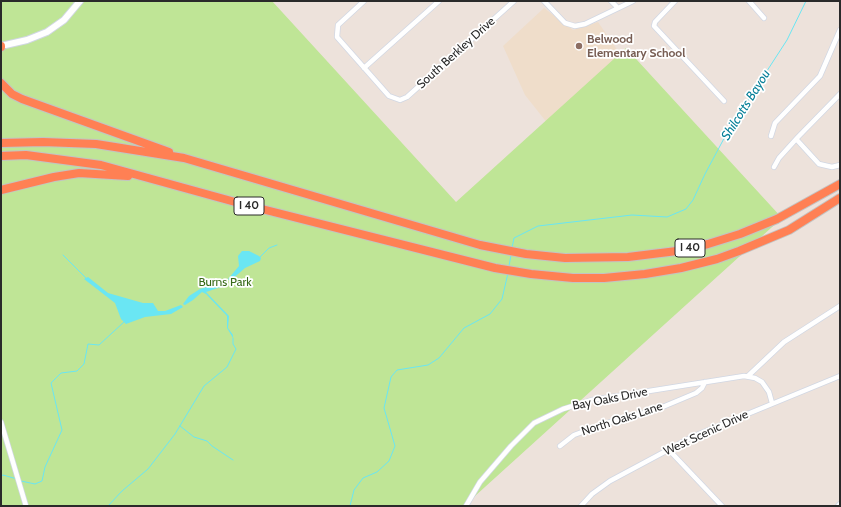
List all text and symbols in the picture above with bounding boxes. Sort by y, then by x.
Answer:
street label: South Berkley Drive [414,14,498,92]
place label: Belwood Elementary School [587,32,685,60]
marker: Belwood Elementary School [574,41,584,51]
water label: Shilcotts Bayou [718,67,774,143]
road number: I 40 [234,197,264,215]
road number: I 40 [675,239,705,257]
park label: Burns Park [198,275,252,289]
street label: Bay Oaks Drive [571,385,649,413]
street label: North Oaks Lane [580,399,664,439]
street label: West Scenic Drive [661,407,751,459]

